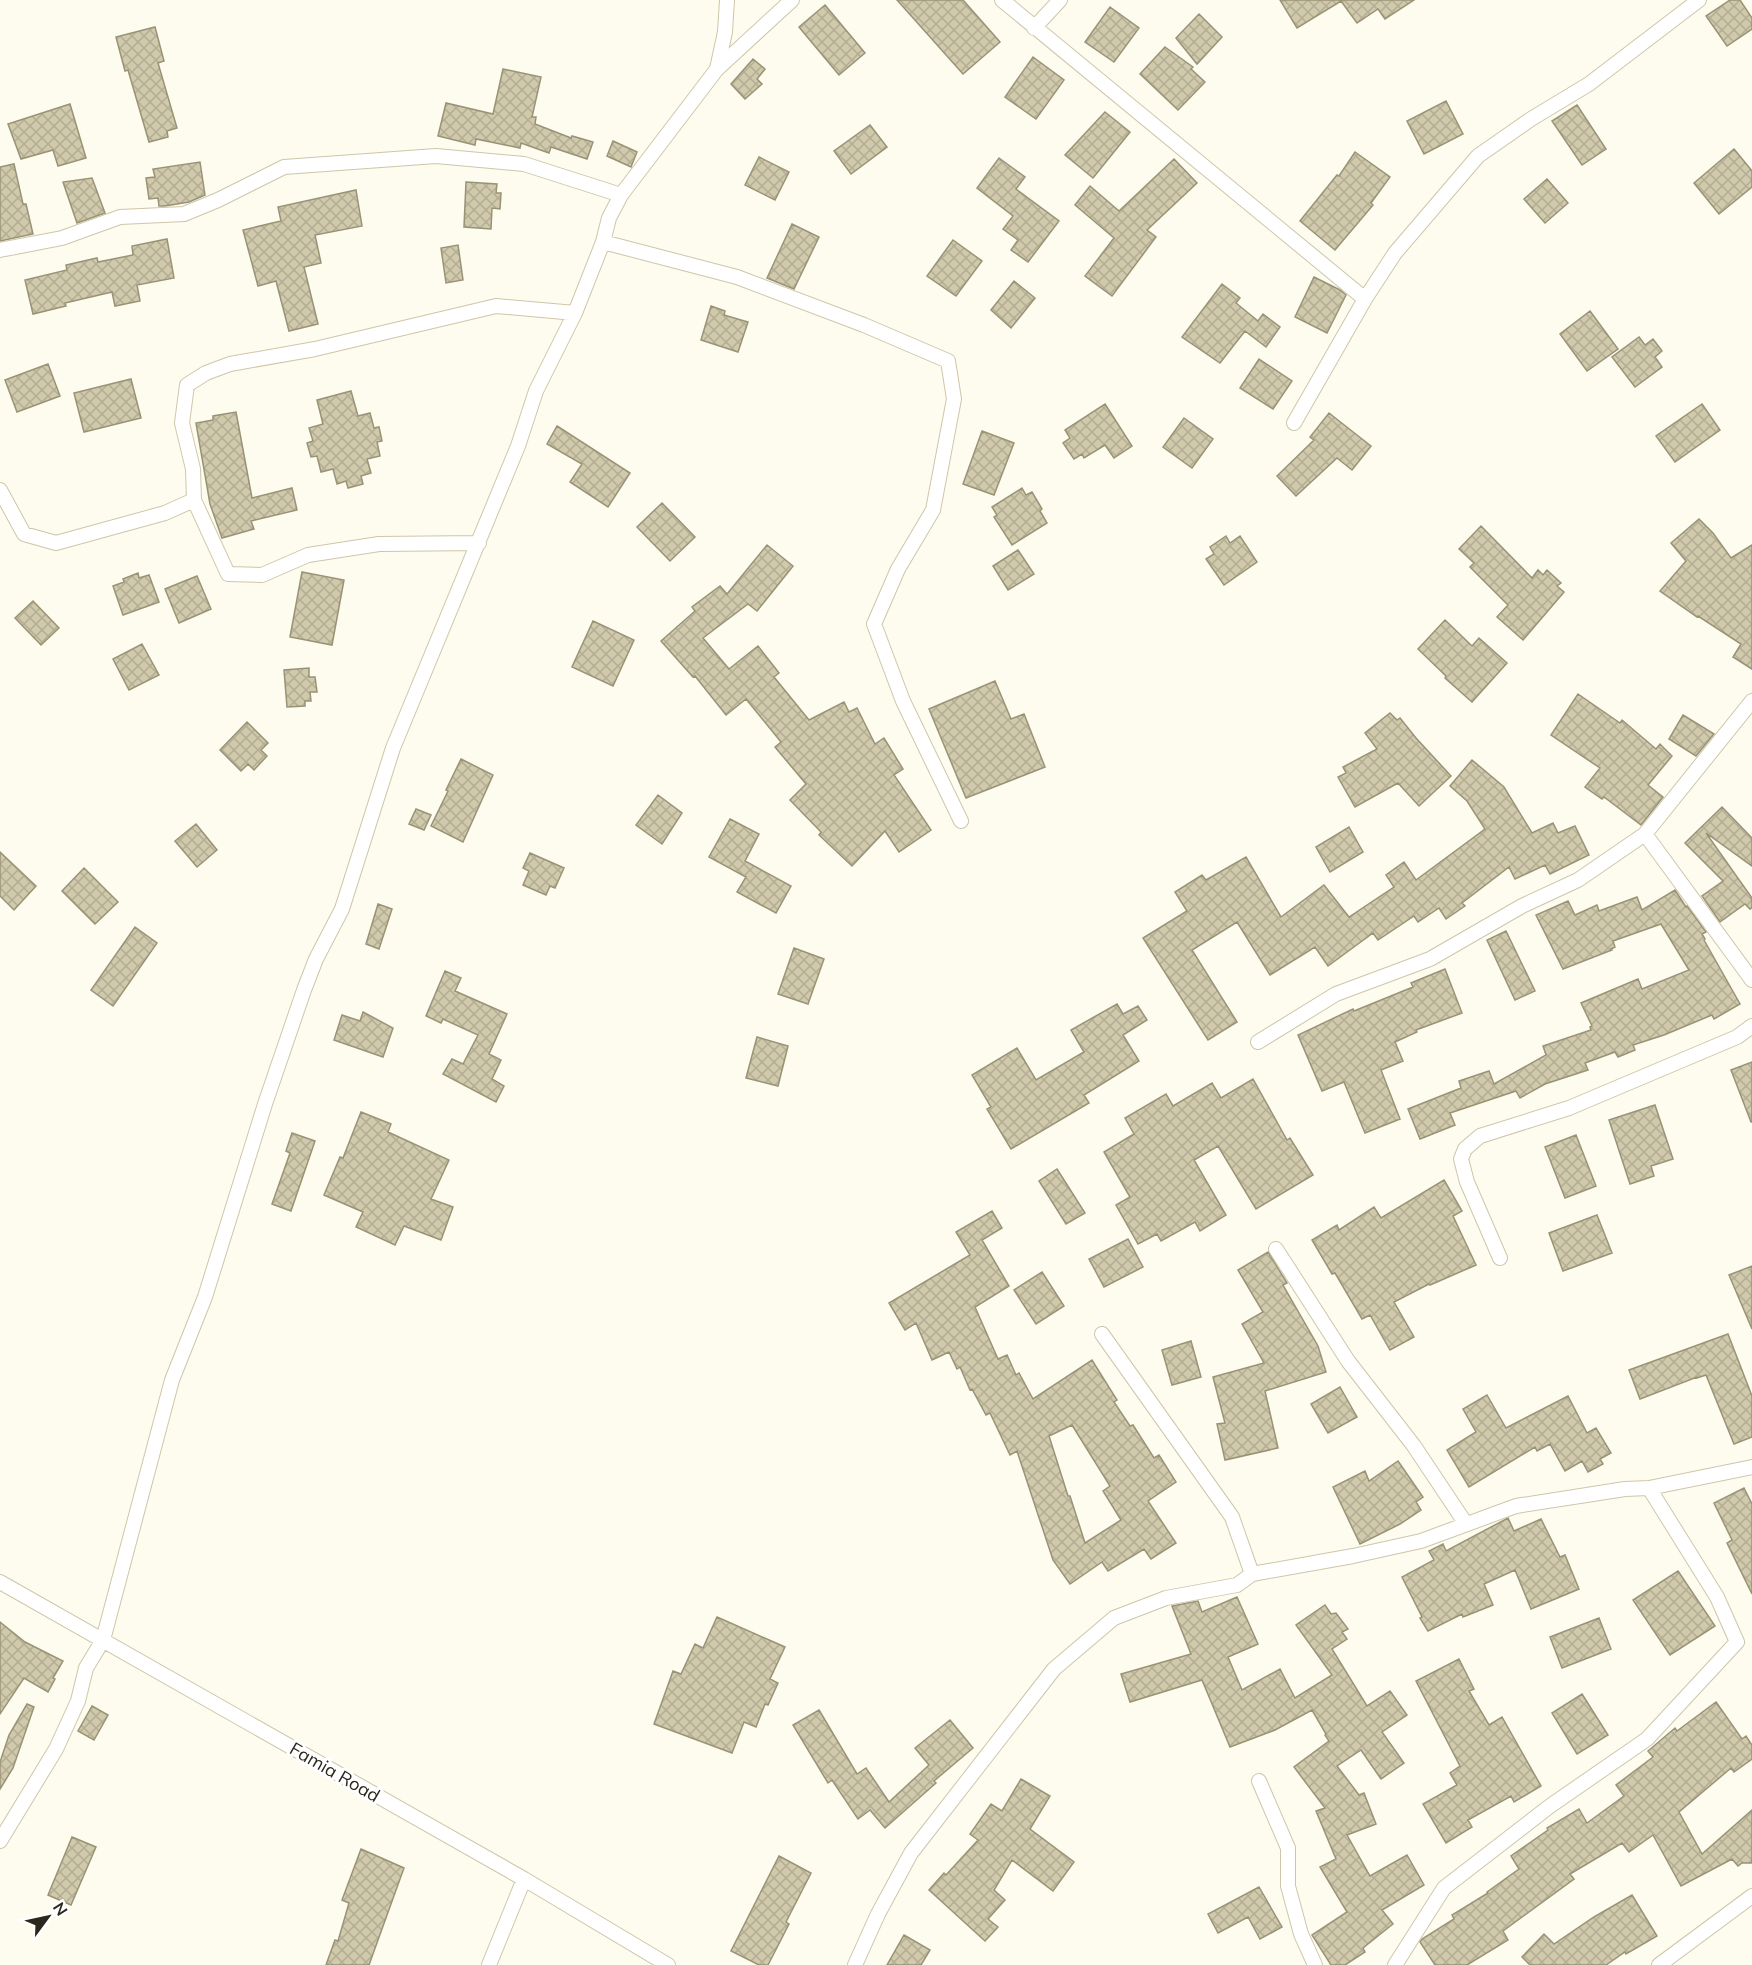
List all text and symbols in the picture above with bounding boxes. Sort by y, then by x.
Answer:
street label: Famia Road [286,1737,384,1807]
north arrow [18,1887,78,1947]
text: N [49,1898,72,1919]

